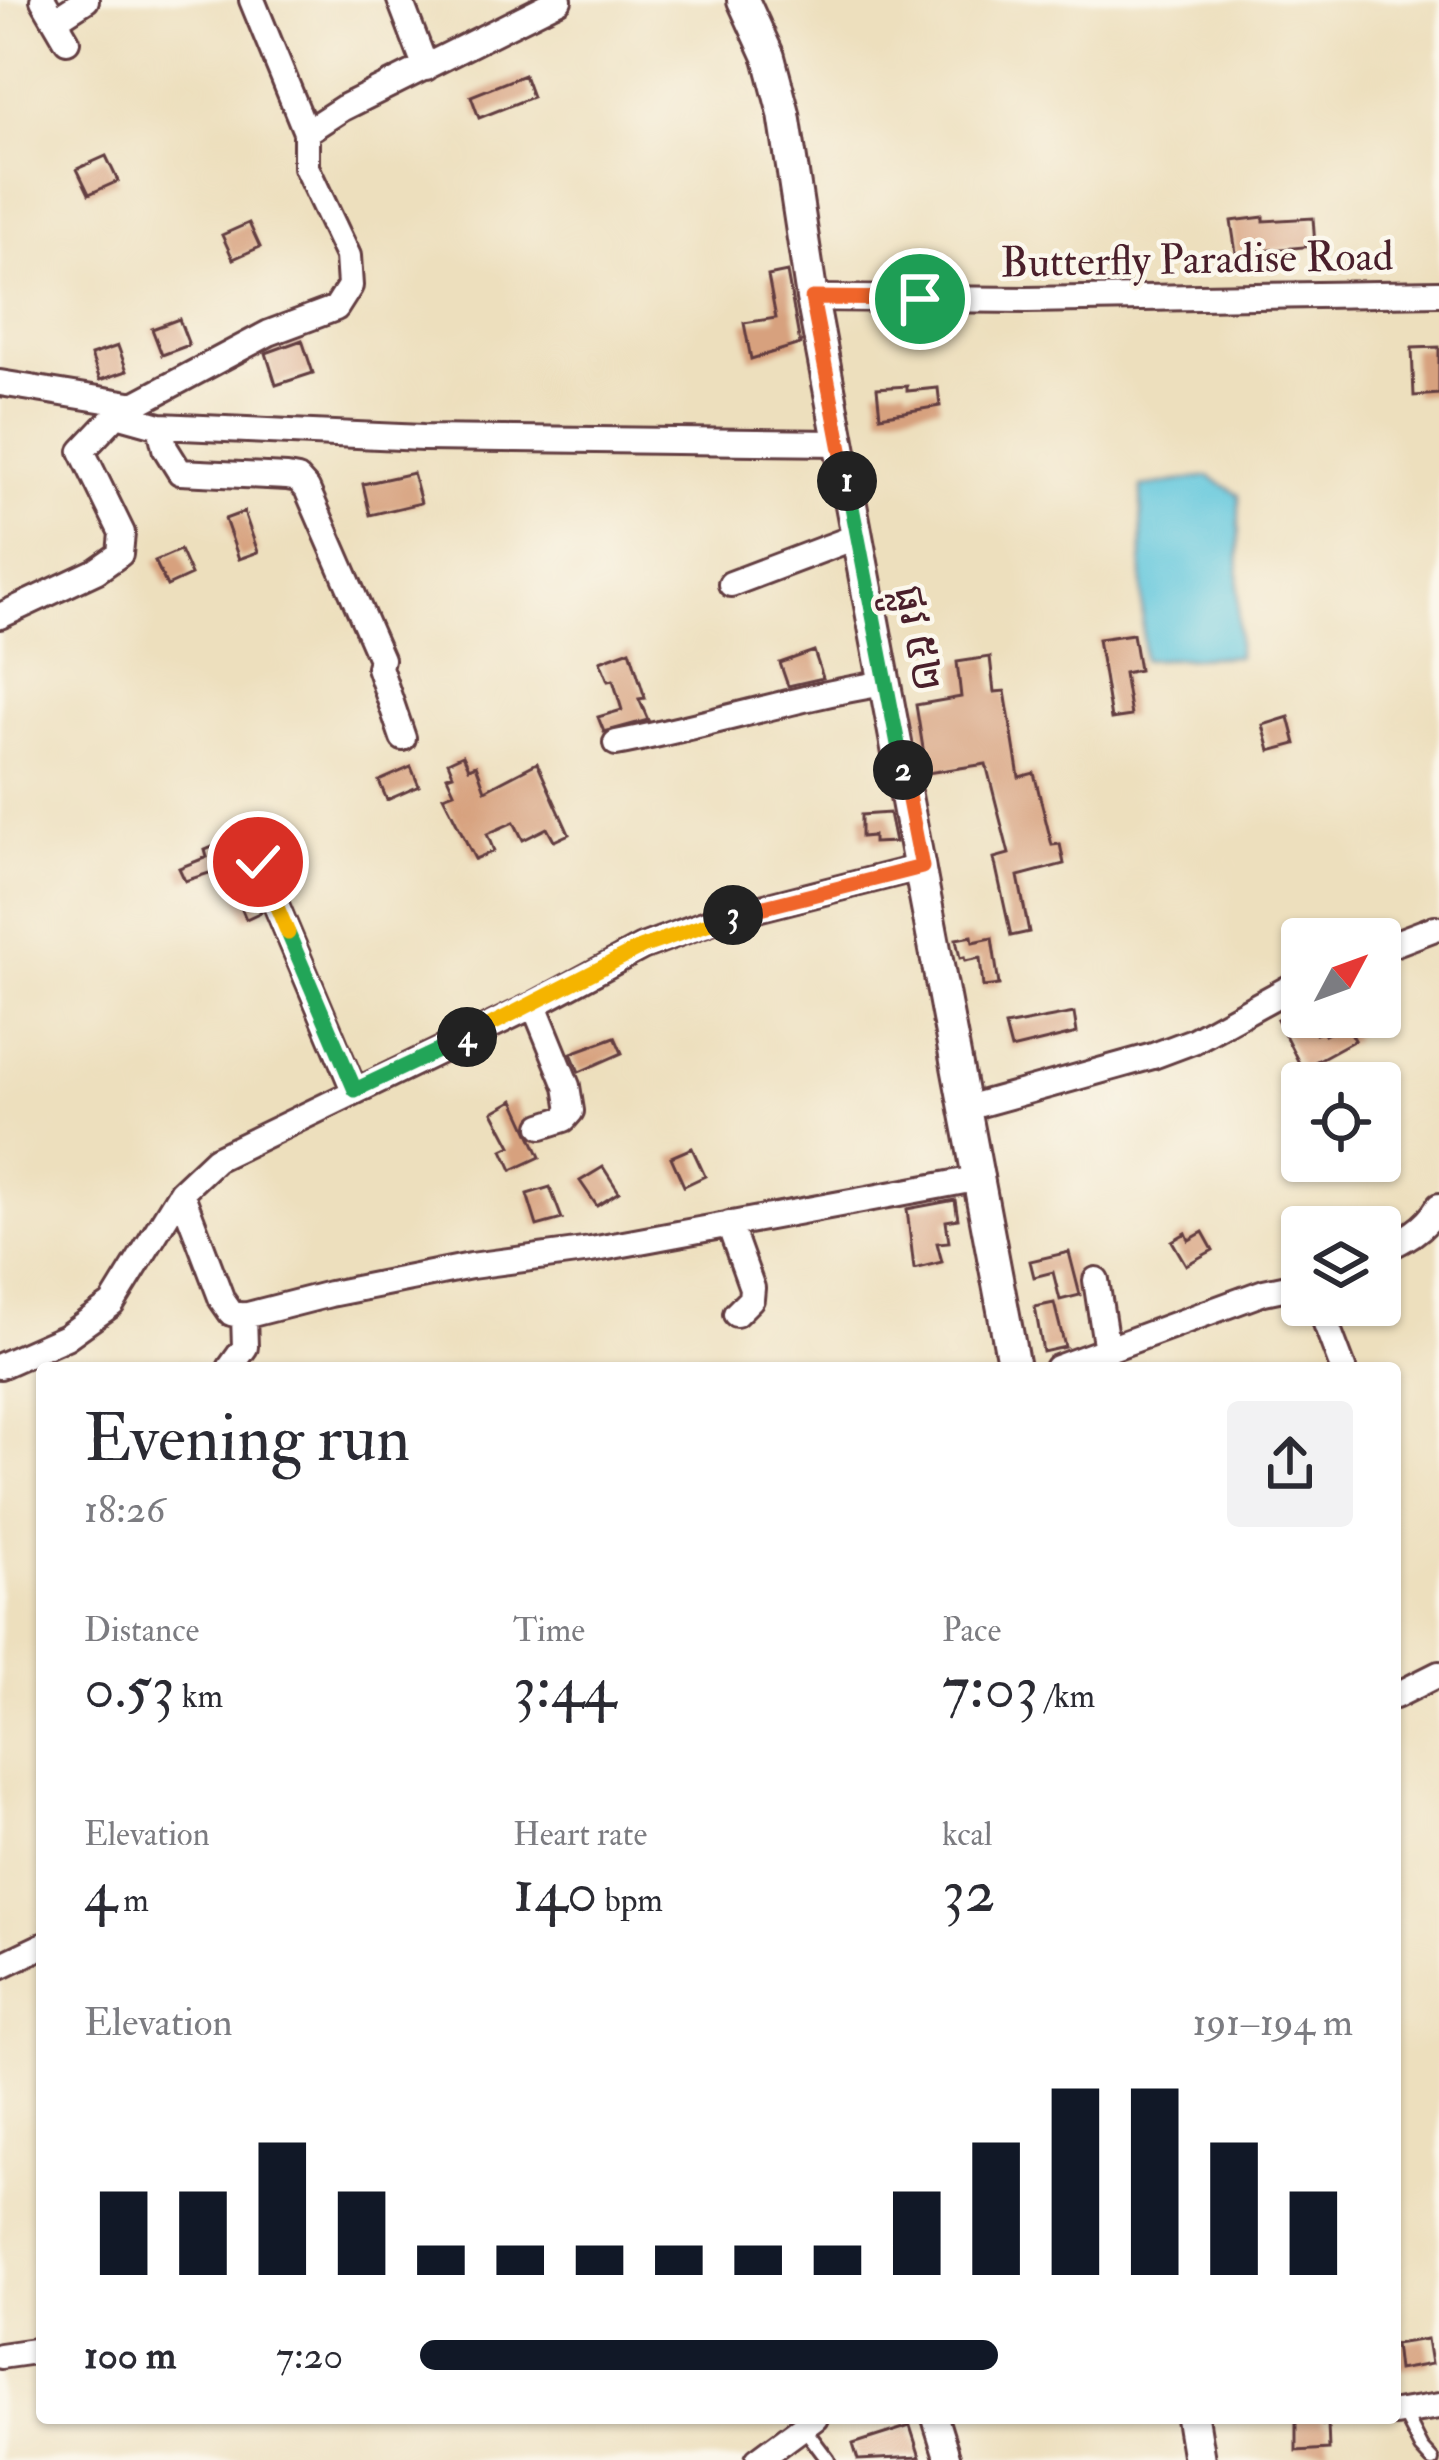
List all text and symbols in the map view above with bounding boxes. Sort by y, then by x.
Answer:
street label: Butterfly Paradise Road [1000,231,1394,289]
pin [869,248,971,350]
icon: arrive [887,266,953,332]
pin: 1 [817,451,877,511]
text: 1 [841,460,853,501]
street label: ផ្លូវ ៥២ [873,581,954,698]
pin: 2 [873,740,933,800]
text: 2 [895,749,911,790]
pin [207,811,309,913]
icon: check [225,829,291,895]
pin: 3 [703,885,763,945]
text: 3 [727,894,739,935]
north arrow [1281,918,1401,1038]
map controls [1281,918,1401,1326]
pin: 4 [437,1007,497,1067]
text: 4 [458,1016,476,1057]
button: locate [1281,1062,1401,1182]
button: layers [1281,1206,1401,1326]
text: Evening run [84,1398,410,1481]
button: share [1227,1401,1353,1527]
text: 18:26 [84,1485,165,1534]
text: Distance [84,1610,199,1651]
text: Time [513,1610,585,1651]
text: Pace [942,1610,1001,1651]
text: 0.53 [84,1651,175,1726]
text: 3:44 [513,1651,616,1726]
text: 7:03 [942,1651,1038,1726]
text: km [175,1676,223,1717]
text: /km [1038,1676,1095,1717]
text: Elevation [84,1814,210,1855]
text: Heart rate [513,1814,647,1855]
text: kcal [942,1814,993,1855]
text: 4 [84,1855,116,1930]
text: 140 [513,1855,598,1930]
text: 32 [942,1855,995,1930]
text: m [116,1880,149,1921]
text: bpm [598,1880,663,1921]
text: Elevation [84,1998,233,2047]
text: 191–194 m [1193,1998,1353,2047]
text: 100 m [84,2331,176,2380]
text: 7:20 [276,2331,343,2380]

